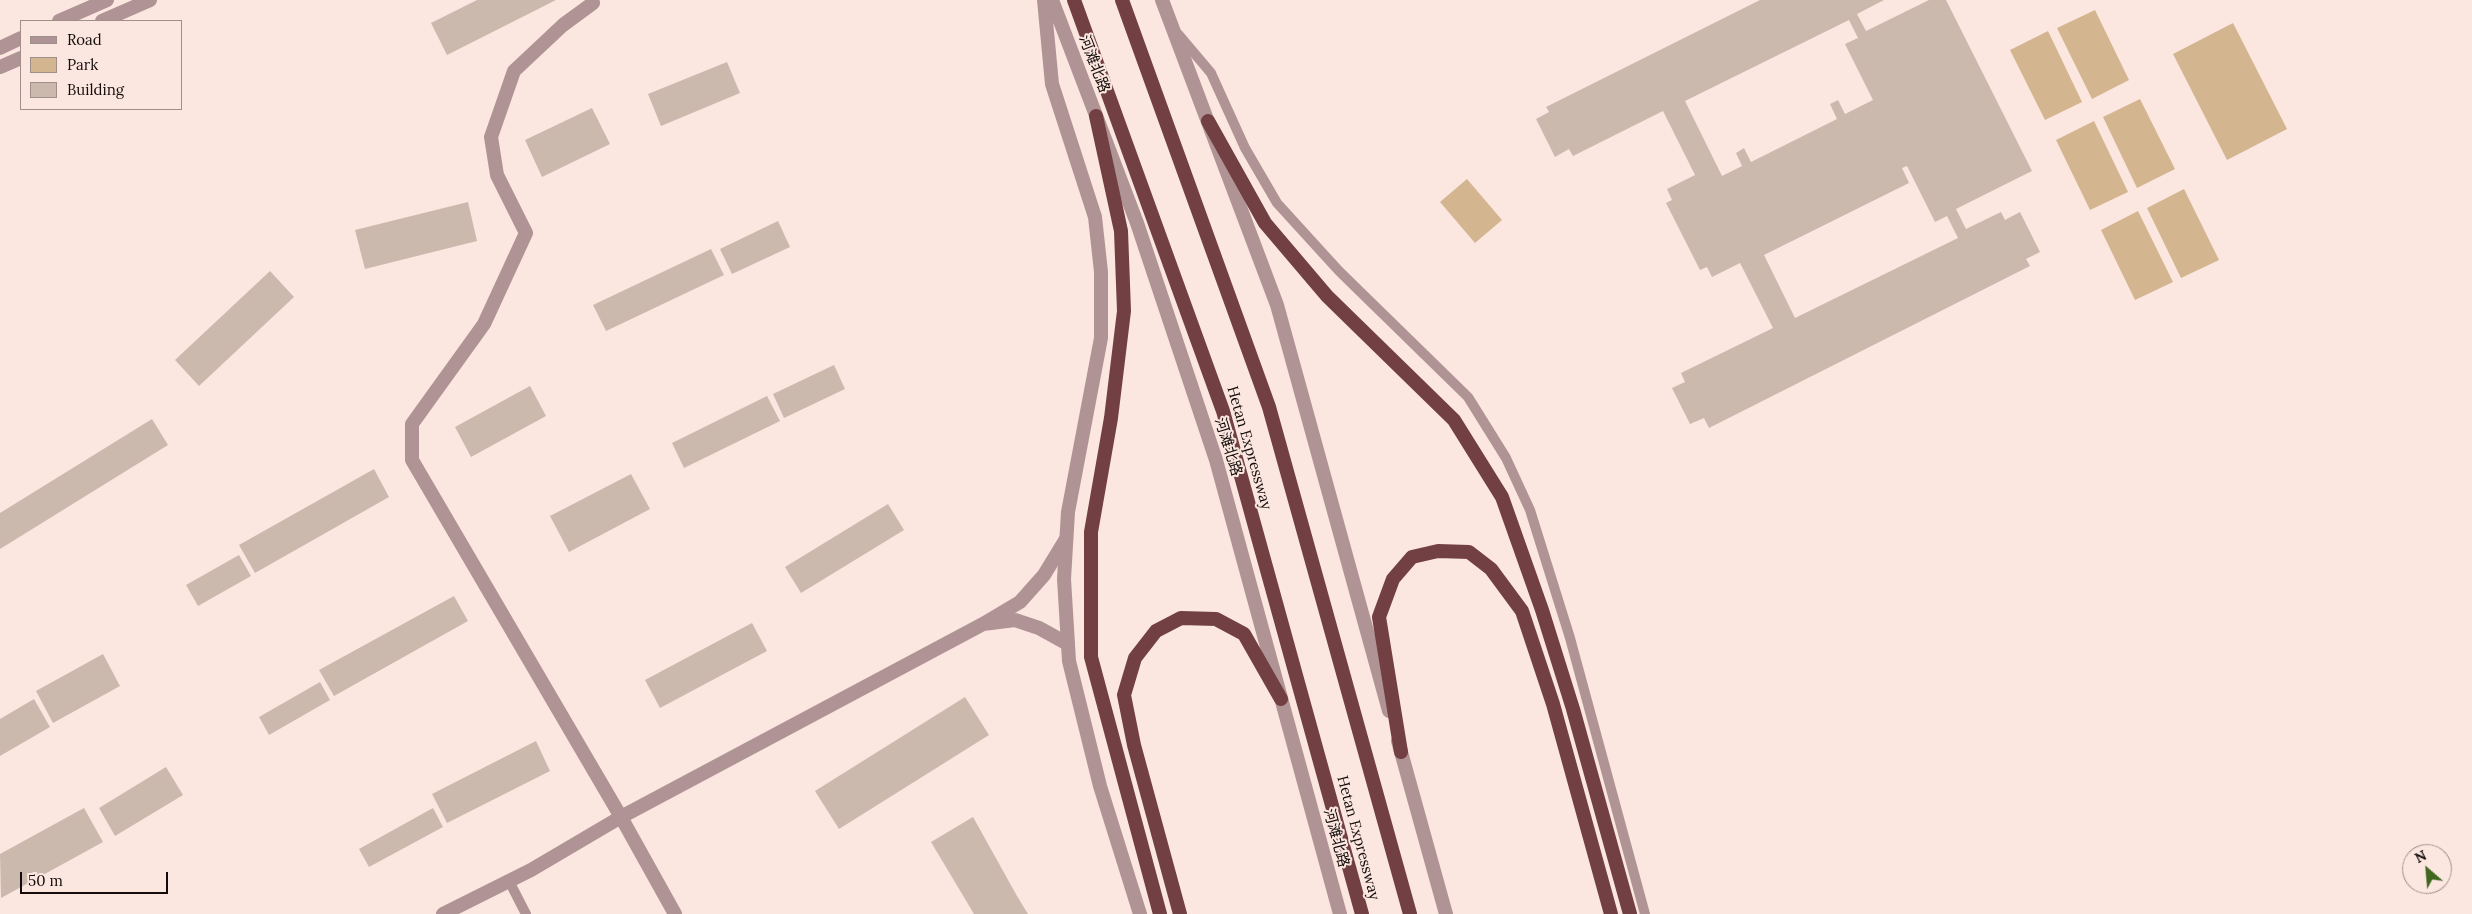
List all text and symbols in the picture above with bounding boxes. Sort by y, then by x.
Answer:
legend [20,20,182,110]
text: Road [67,30,102,49]
street label: 河滩北路 [1075,33,1113,95]
text: Park [67,55,98,74]
text: Building [67,80,124,99]
street label: Hetan Expressway [1223,384,1275,512]
street label: 河滩北路 [1211,416,1245,478]
street label: Hetan Expressway [1333,774,1383,902]
street label: 河滩北路 [1320,807,1352,869]
north arrow [2402,844,2452,894]
text: N [2412,846,2430,867]
scale bar [22,862,170,894]
text: 50 m [28,871,63,890]

